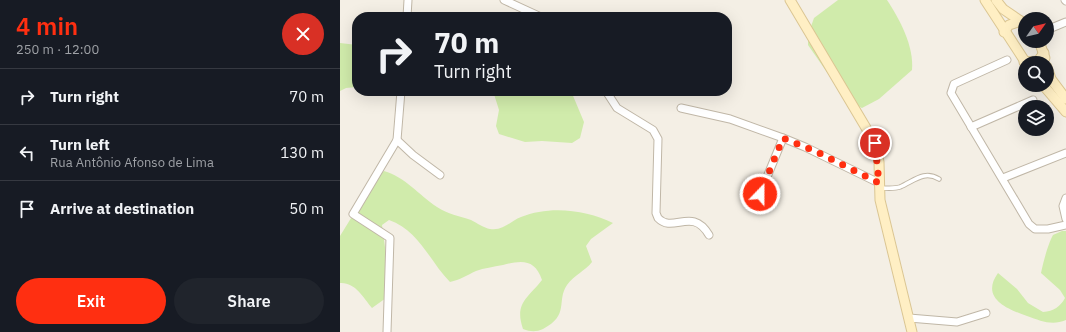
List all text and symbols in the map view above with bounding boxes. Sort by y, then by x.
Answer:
text: 4 min [16,10,78,42]
north arrow [1018,12,1054,48]
map controls [1018,12,1054,136]
button: close [282,13,324,55]
text: 70 m [434,24,499,61]
icon: right [368,28,420,80]
text: 250 m · 12:00 [16,41,99,58]
button: search [1018,56,1054,92]
text: Turn right [434,60,512,83]
icon: right [16,86,38,108]
text: Turn right [50,87,119,106]
text: 70 m [289,87,324,106]
button: layers [1018,100,1054,136]
pin [858,126,892,160]
icon: arrive [864,132,886,154]
text: Turn left [50,135,110,154]
icon: left [16,142,38,164]
text: 130 m [280,143,324,162]
text: Rua Antônio Afonso de Lima [50,154,214,171]
position arrow [739,173,781,215]
icon: arrive [16,198,38,220]
text: Arrive at destination [50,199,194,218]
text: 50 m [289,199,324,218]
button: Exit [16,278,166,324]
button: Share [174,278,324,324]

